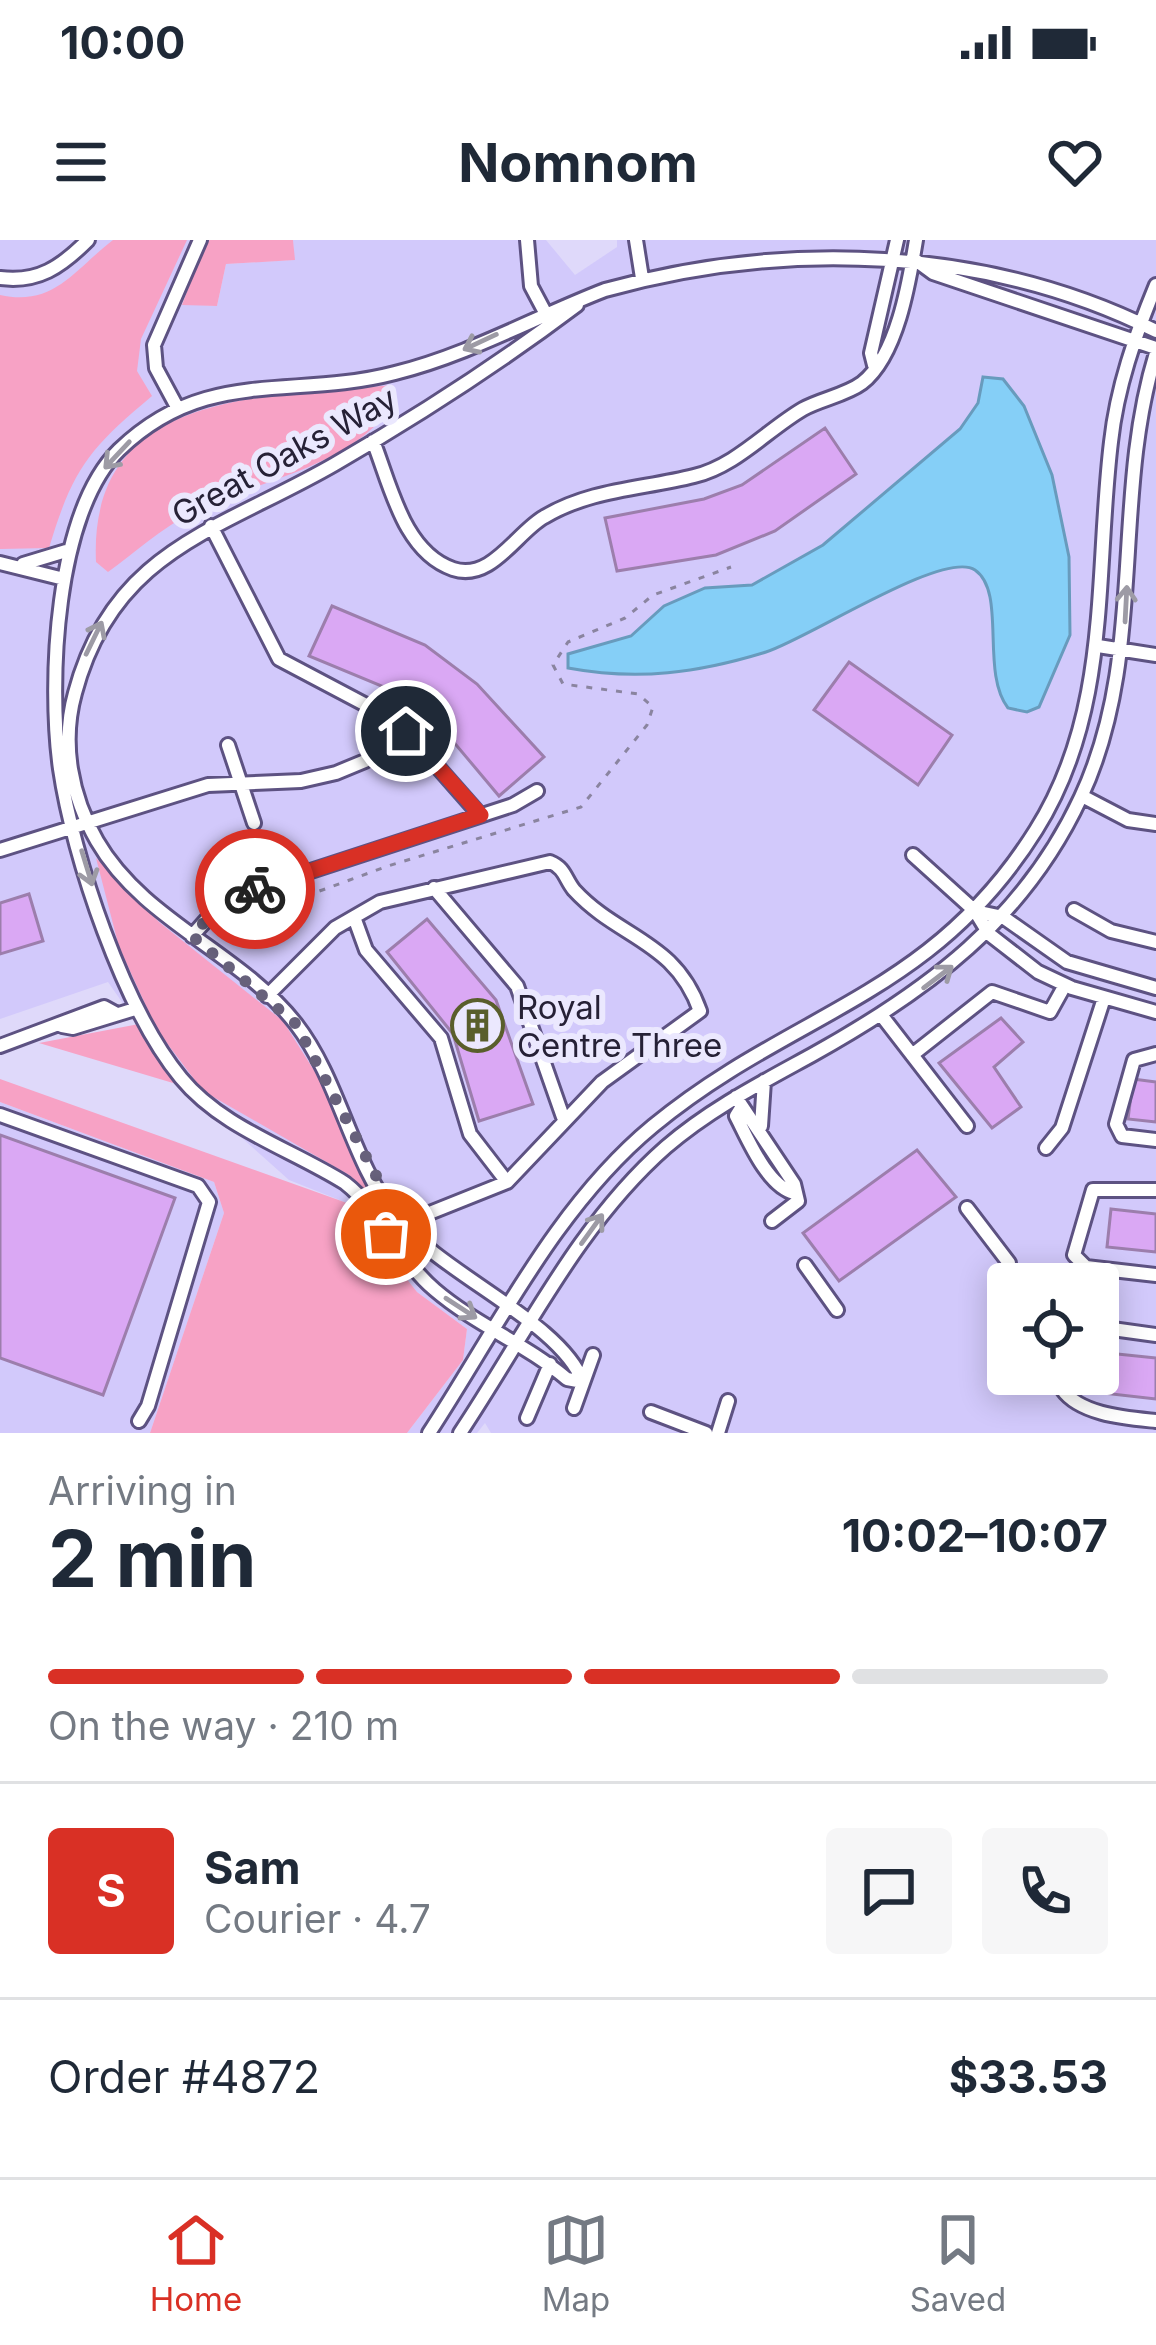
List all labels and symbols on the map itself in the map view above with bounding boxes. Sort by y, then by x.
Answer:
one-way arrow [463,332,499,354]
street label: Great Oaks Way [165,378,403,534]
one-way arrow [104,440,132,469]
one-way arrow [1115,585,1138,624]
one-way arrow [84,621,106,657]
pin [355,680,457,782]
courier [195,829,315,949]
one-way arrow [77,848,99,886]
one-way arrow [921,965,954,991]
place label: Royal Centre Three [517,987,722,1065]
building icon: Royal Centre Three [450,998,506,1054]
pin [335,1183,437,1285]
one-way arrow [578,1213,604,1246]
one-way arrow [443,1295,477,1320]

